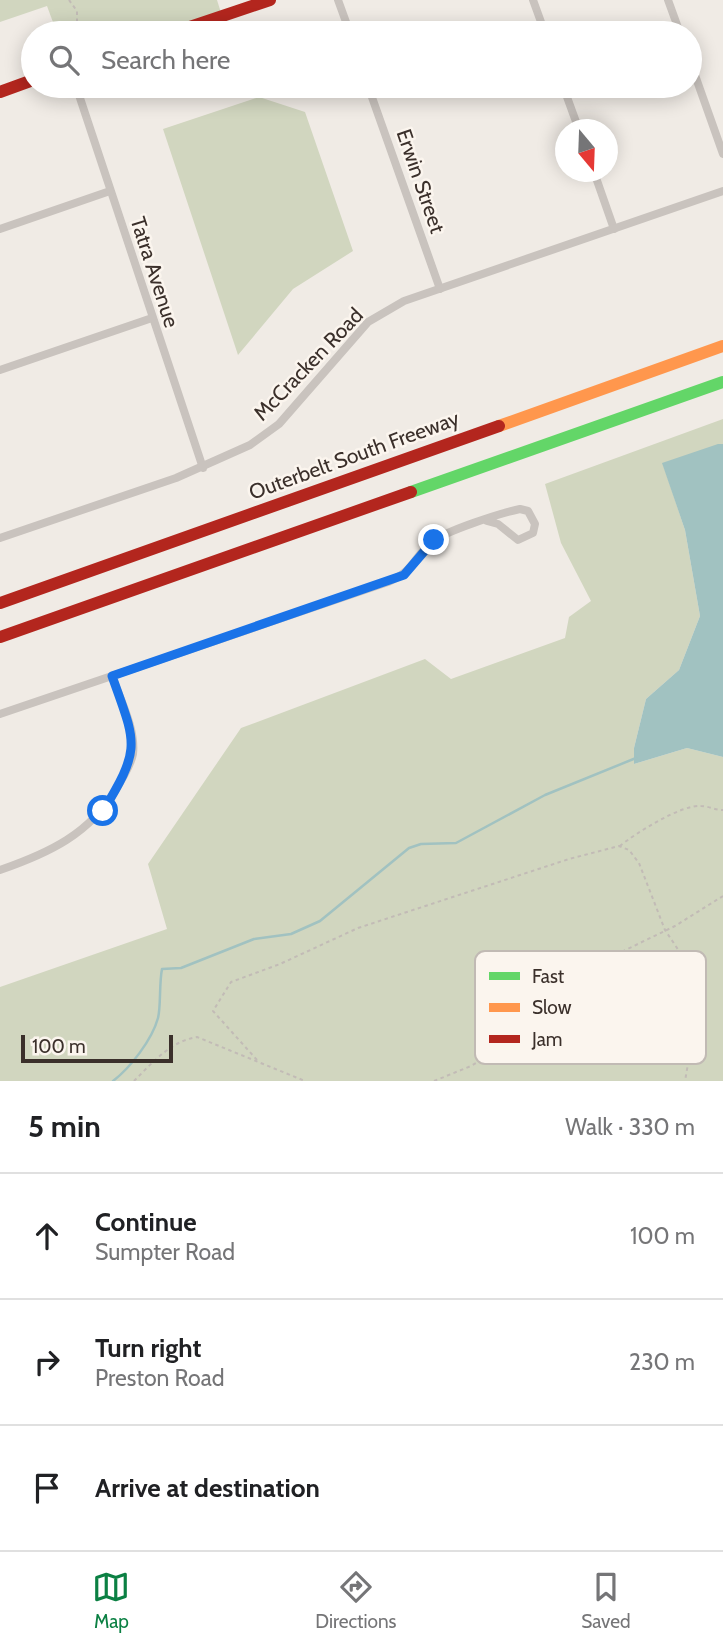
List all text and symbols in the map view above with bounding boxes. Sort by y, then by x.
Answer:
search box [21,21,702,98]
icon: search [45,41,83,79]
text: Search here [101,44,230,76]
north arrow [555,119,618,182]
street label: Erwin Street [392,126,450,236]
street label: Tatra Avenue [125,214,185,331]
street label: McCracken Road [248,303,368,425]
street label: Outerbelt South Freeway [245,405,463,505]
route end [418,524,449,555]
route start [87,795,118,826]
legend [475,951,706,1064]
text: Fast [532,965,565,988]
text: Slow [532,996,572,1019]
text: Jam [531,1028,562,1051]
scale bar [21,1032,173,1064]
text: 100 m [32,1035,86,1058]
text: 5 min [28,1108,101,1145]
text: Walk · 330 m [565,1113,695,1141]
text: Continue [95,1206,197,1238]
icon: ahead [28,1217,66,1255]
text: 100 m [630,1222,695,1250]
text: Sumpter Road [95,1238,235,1266]
text: Turn right [95,1332,201,1364]
icon: right [28,1343,66,1381]
text: 230 m [629,1348,695,1376]
text: Preston Road [95,1364,224,1392]
icon: arrive [28,1469,66,1507]
text: Arrive at destination [95,1472,320,1504]
tab: Map [92,1568,130,1633]
tab: Directions [315,1568,396,1633]
tab: Saved [581,1568,631,1633]

